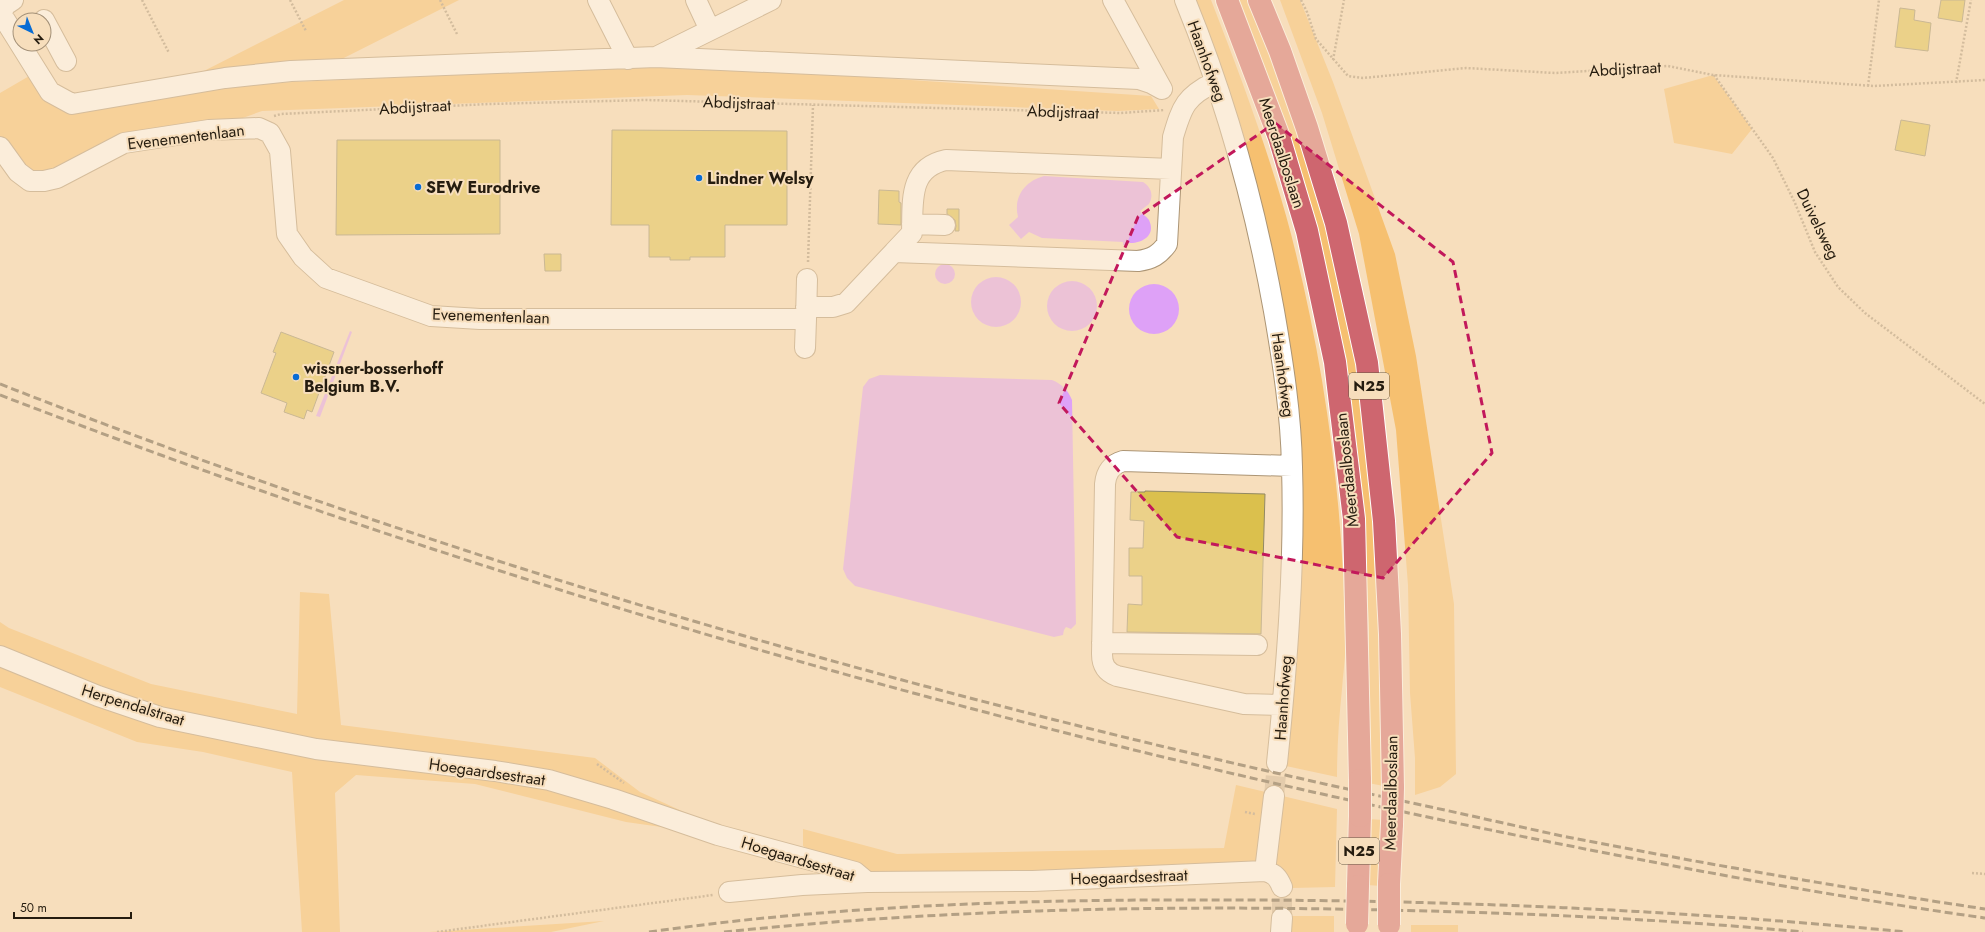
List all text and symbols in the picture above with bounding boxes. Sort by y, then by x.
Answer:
north arrow [12,12,52,52]
street label: Haanhofweg [1182,17,1232,105]
text: N [30,30,47,48]
street label: Abdijstraat [1588,56,1662,82]
street label: Abdijstraat [703,90,776,116]
street label: Abdijstraat [378,94,452,120]
street label: Meerdaalboslaan [1253,95,1311,211]
street label: Abdijstraat [1027,99,1100,125]
street label: Evenementenlaan [126,118,246,156]
place label: Lindner Welsy [707,167,814,190]
marker: Lindner Welsy [694,173,704,183]
place label: SEW Eurodrive [426,176,540,199]
marker: SEW Eurodrive [413,182,423,192]
street label: Duivelsweg [1791,185,1845,263]
street label: Evenementenlaan [432,302,550,330]
street label: Haanhofweg [1266,331,1300,419]
place label: wissner-bosserhoff Belgium B.V. [303,357,444,398]
marker: wissner-bosserhoff Belgium B.V. [291,372,301,382]
road number: N25 [1349,373,1389,399]
street label: Meerdaalboslaan [1330,412,1364,528]
street label: Haanhofweg [1269,655,1297,741]
street label: Herpendalstraat [79,678,187,732]
street label: Meerdaalboslaan [1378,735,1404,851]
street label: Hoegaardsestraat [427,752,547,792]
street label: Hoegaardsestraat [739,831,858,887]
road number: N25 [1339,838,1379,864]
street label: Hoegaardsestraat [1070,863,1188,891]
scale bar [14,894,131,920]
text: 50 m [20,899,47,917]

